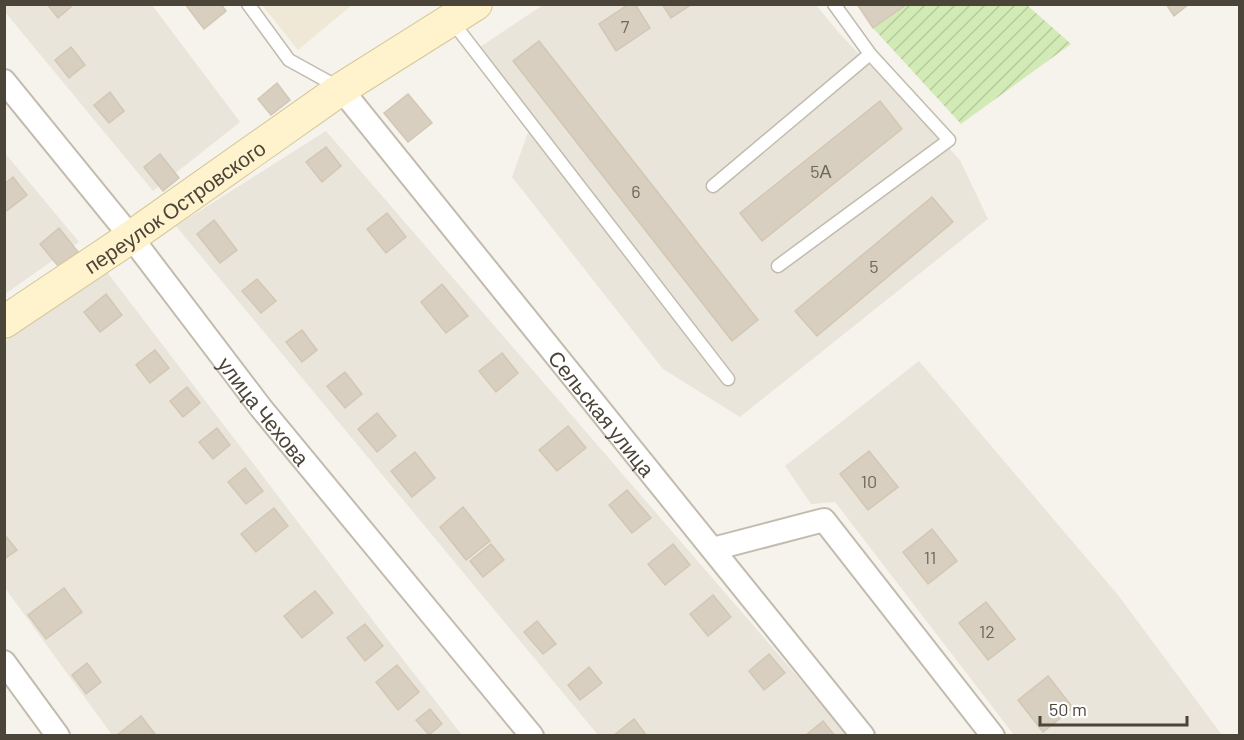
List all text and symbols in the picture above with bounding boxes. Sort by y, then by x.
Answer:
house number: 7 [621,15,630,37]
street label: переулок Островского [79,134,270,278]
house number: 5А [810,160,832,182]
house number: 6 [631,180,641,202]
house number: 5 [869,255,879,277]
street label: Сельская улица [544,345,661,481]
street label: улица Чехова [214,351,315,470]
house number: 10 [861,470,877,492]
house number: 11 [924,546,936,568]
house number: 12 [979,620,995,642]
scale bar [1040,689,1187,727]
text: 50 m [1049,698,1087,720]

